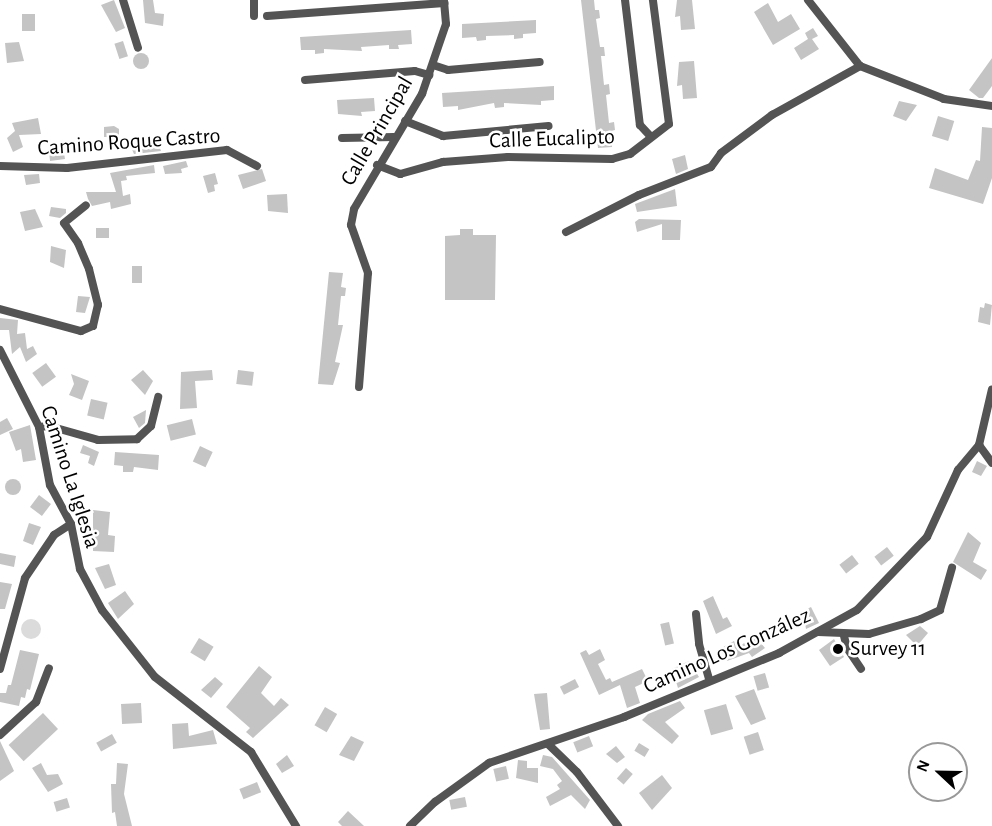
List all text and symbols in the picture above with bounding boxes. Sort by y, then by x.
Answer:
street label: Calle Principal [335,72,419,190]
street label: Camino Roque Castro [37,122,221,162]
street label: Calle Eucalipto [489,124,615,154]
street label: Camino La Iglesia [35,402,105,552]
street label: Camino Los González [639,602,815,700]
place label: Survey 11 [850,636,926,662]
marker: Survey 11 [831,642,845,656]
north arrow [908,742,968,802]
text: N [914,758,933,774]

